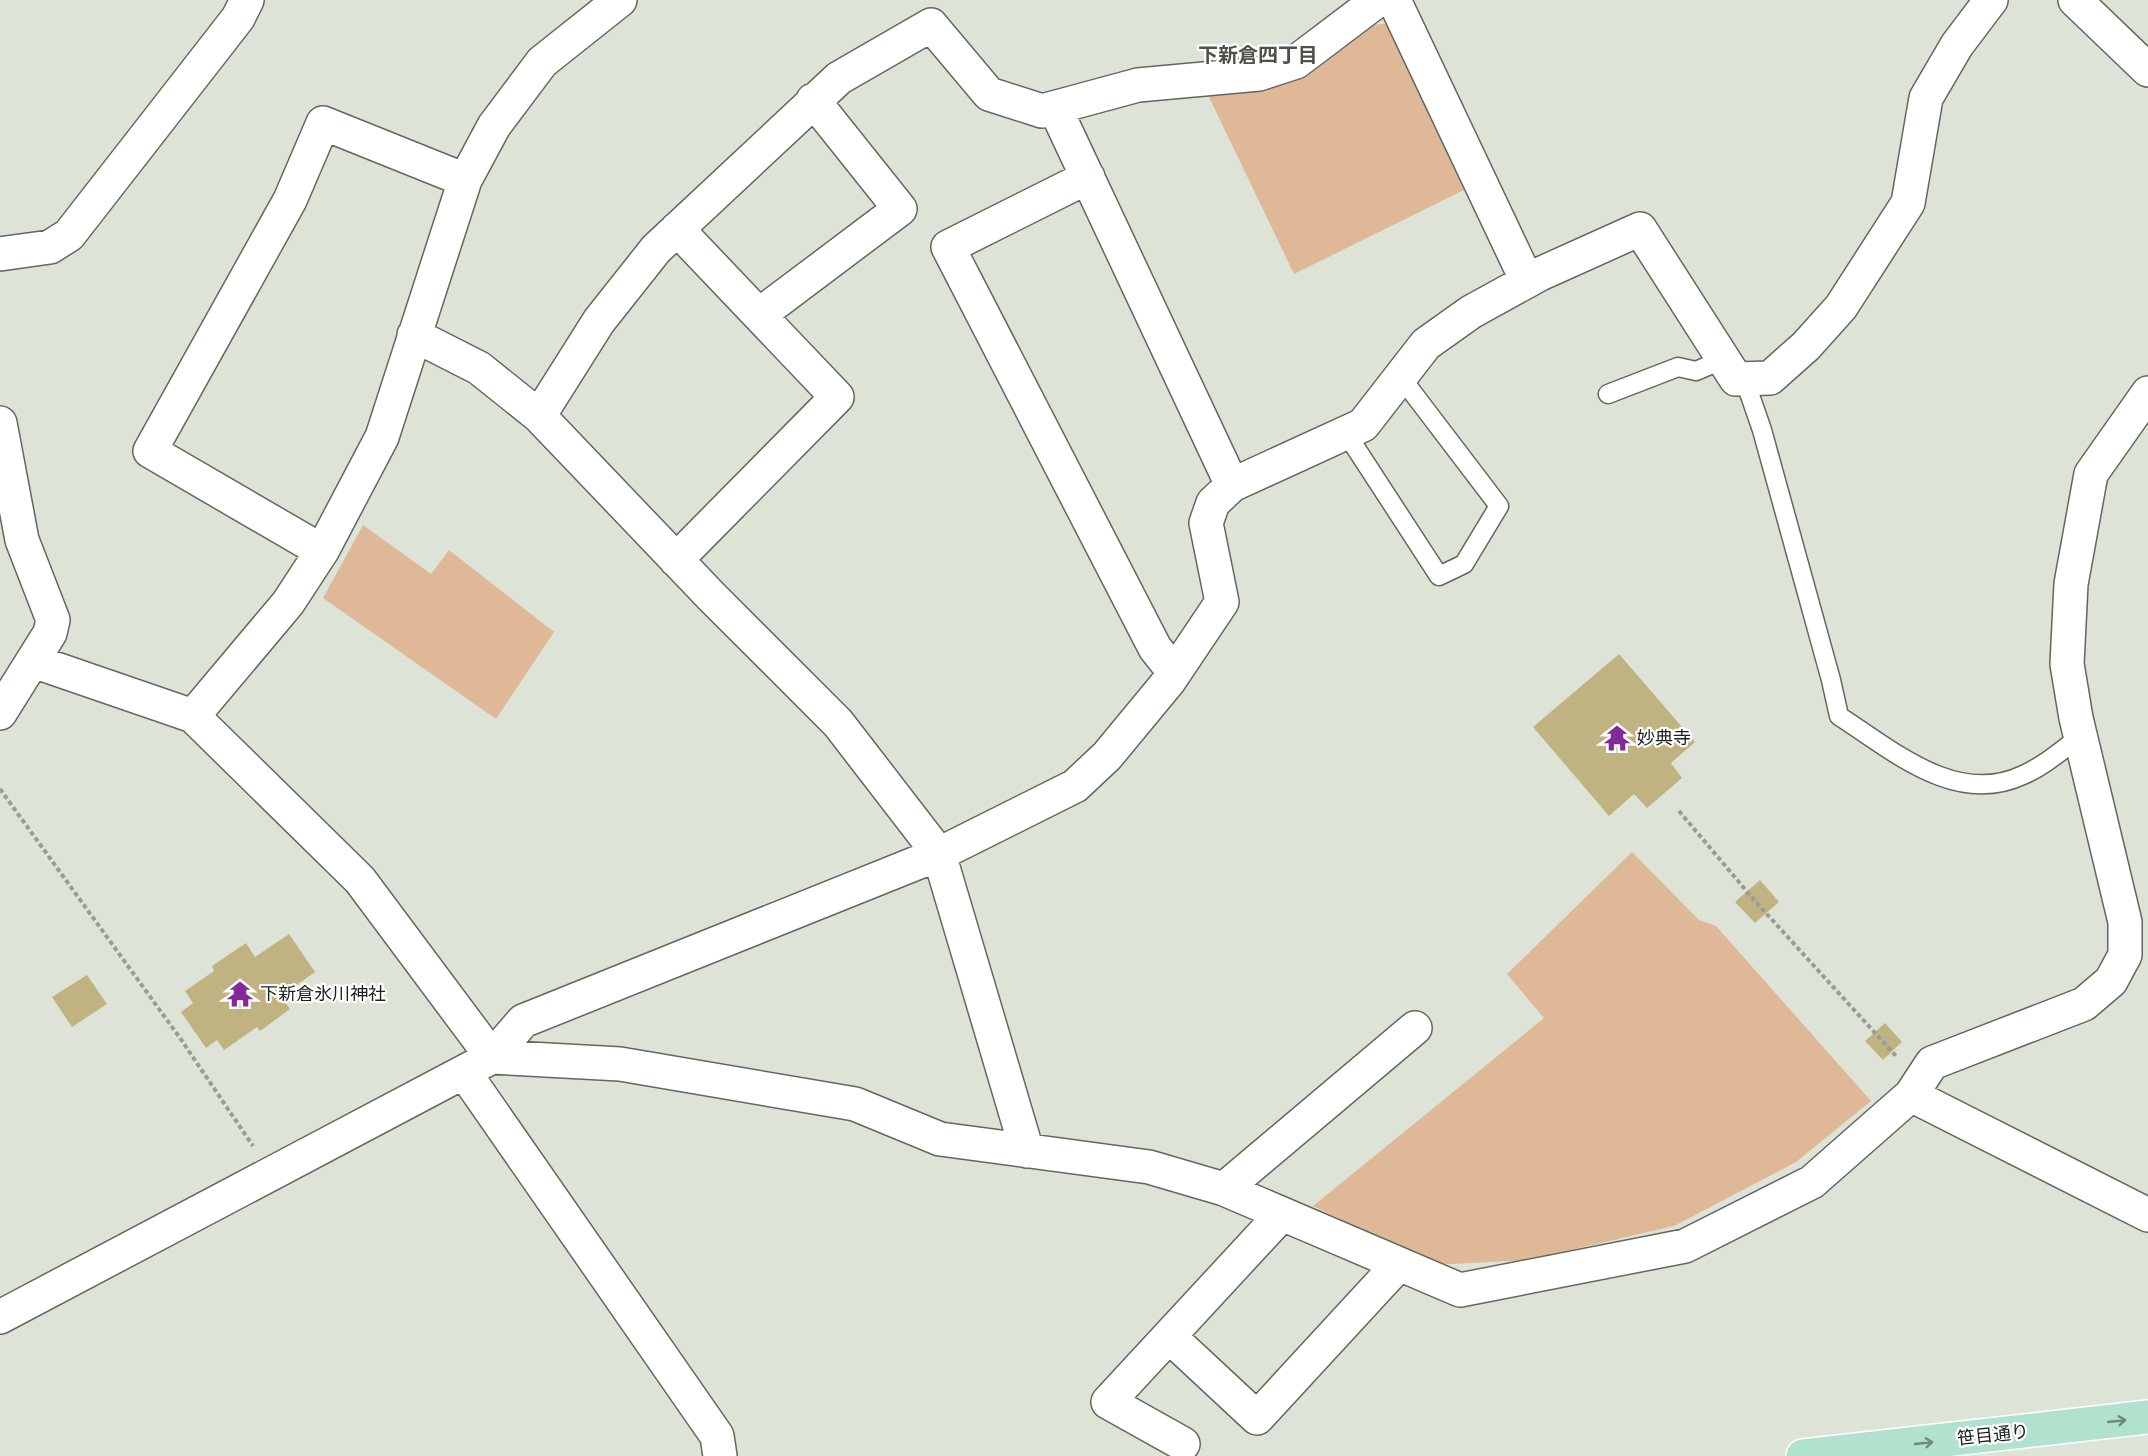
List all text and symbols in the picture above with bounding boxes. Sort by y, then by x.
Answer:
district label: 下新倉四丁目 [1198,44,1318,66]
temple icon: 妙典寺 [1602,723,1632,753]
place label: 妙典寺 [1637,728,1691,748]
temple icon: 下新倉氷川神社 [225,979,255,1009]
place label: 下新倉氷川神社 [260,984,386,1004]
one-way arrow [2107,1415,2127,1426]
street label: 笹目通り [1956,1421,2030,1449]
one-way arrow [1913,1437,1933,1448]

